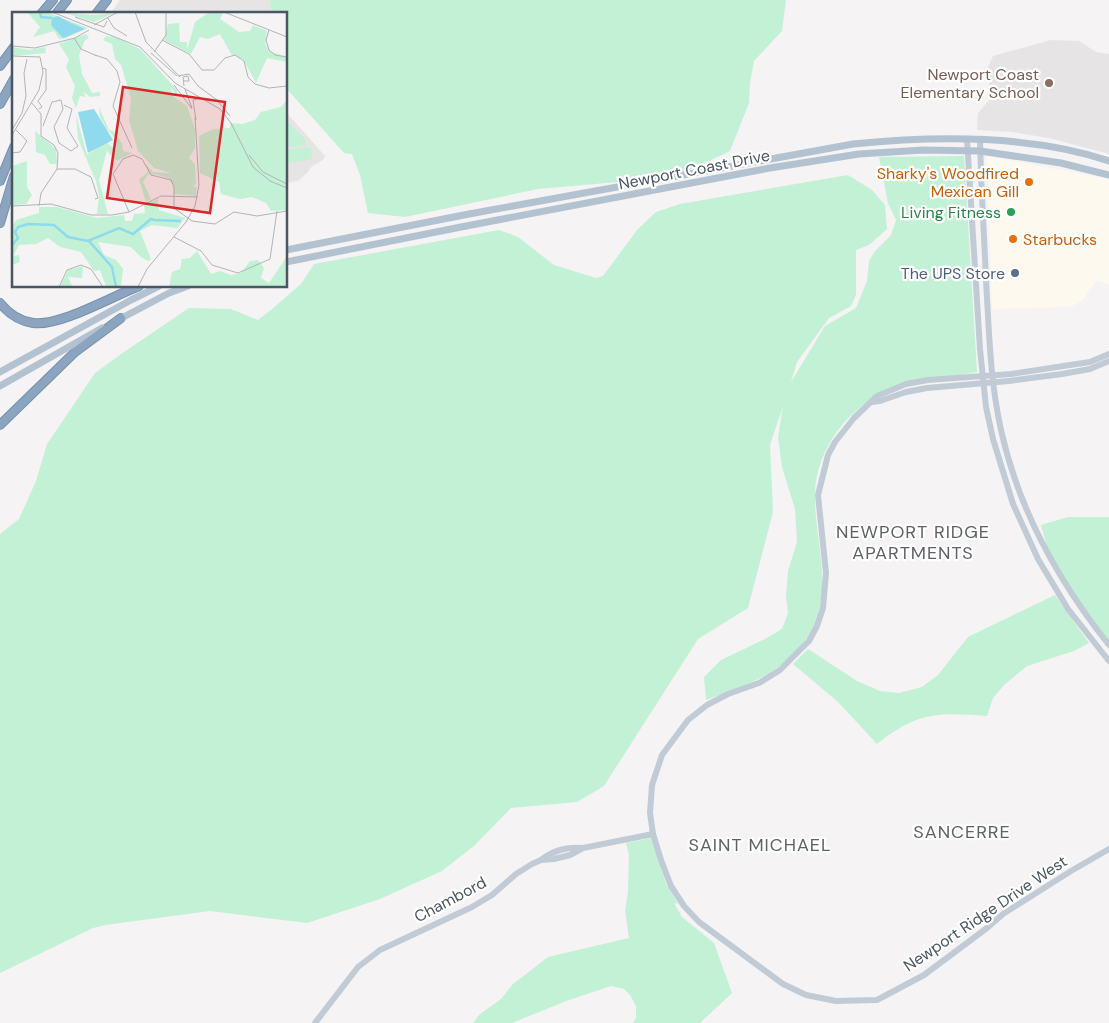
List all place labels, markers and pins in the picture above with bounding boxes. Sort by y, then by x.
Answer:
place label: Newport Coast Elementary School [901,64,1039,103]
marker: Newport Coast Elementary School [1043,77,1055,89]
place label: Sharky's Woodfired Mexican Gill [877,163,1019,202]
marker: Sharky's Woodfired Mexican Gill [1023,176,1035,188]
place label: Living Fitness [901,202,1001,223]
marker: Living Fitness [1005,206,1017,218]
place label: Starbucks [1023,229,1097,250]
marker: Starbucks [1007,233,1019,245]
place label: The UPS Store [901,263,1005,284]
marker: The UPS Store [1009,267,1021,279]

